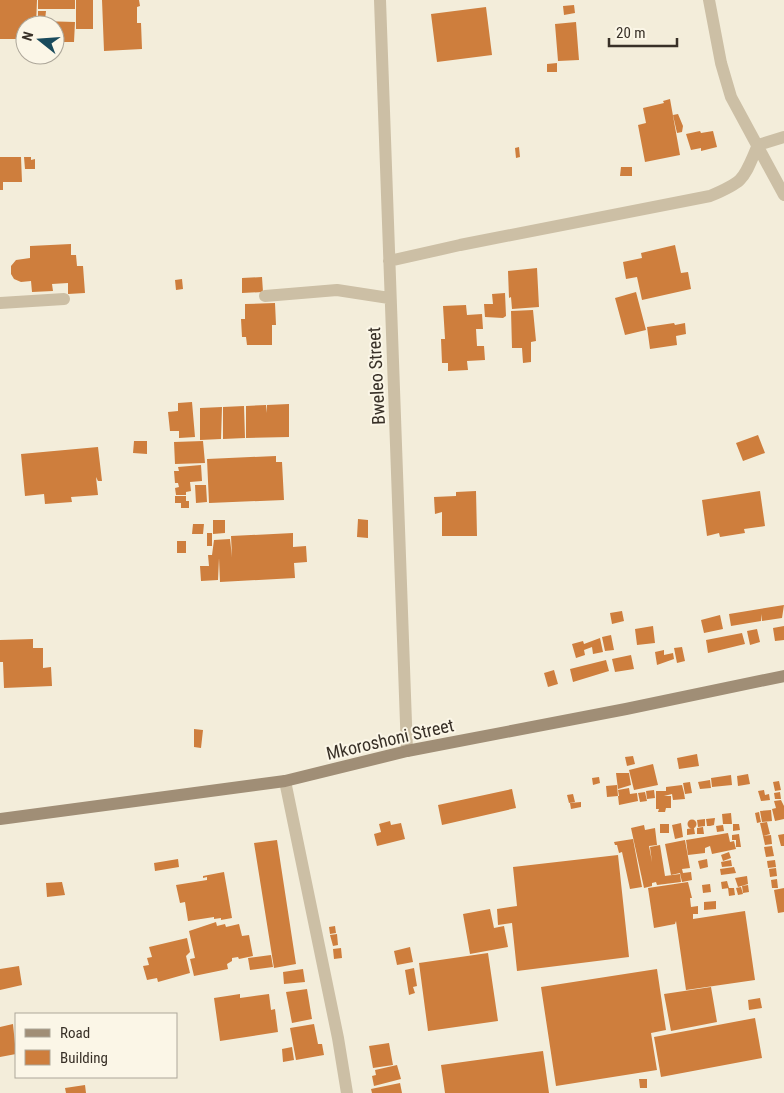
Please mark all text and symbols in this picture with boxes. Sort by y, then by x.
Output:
north arrow [15,15,65,65]
scale bar [609,15,676,47]
text: 20 m [616,24,646,42]
text: N [19,30,36,43]
street label: Bweleo Street [363,327,389,425]
street label: Mkoroshoni Street [324,714,456,764]
legend [15,1013,178,1078]
text: Road [60,1024,90,1042]
text: Building [60,1049,108,1067]

